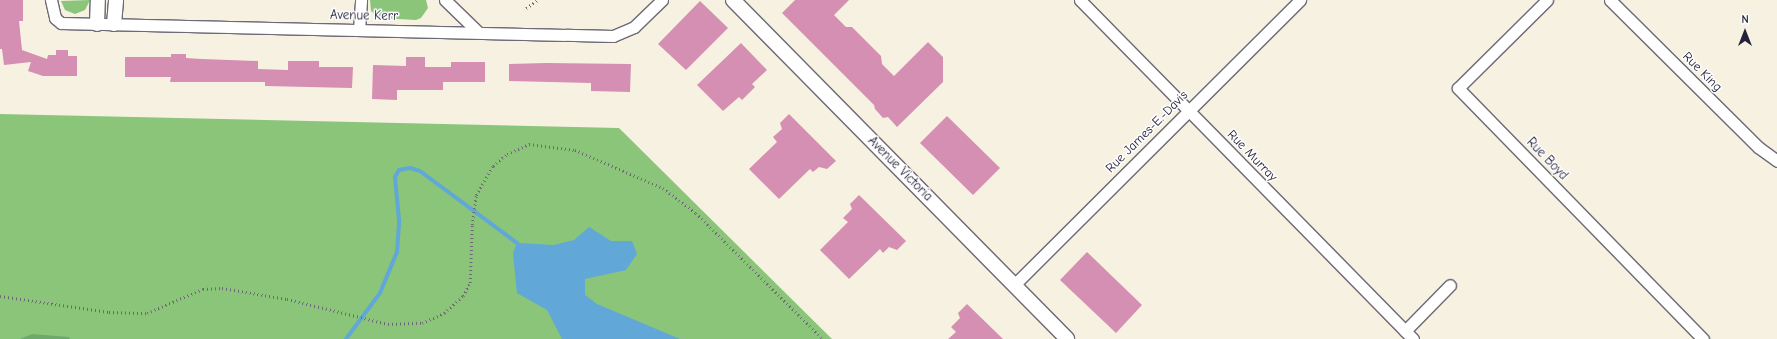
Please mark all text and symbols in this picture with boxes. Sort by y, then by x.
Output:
street label: Avenue Kerr [330,8,398,24]
north arrow [1725,12,1765,52]
text: N [1741,13,1749,26]
street label: Rue King [1679,49,1725,95]
street label: Rue James-E.-Davis [1103,88,1191,176]
street label: Rue Murray [1224,127,1280,185]
street label: Avenue Victoria [864,133,936,205]
street label: Rue Boyd [1523,135,1571,183]

